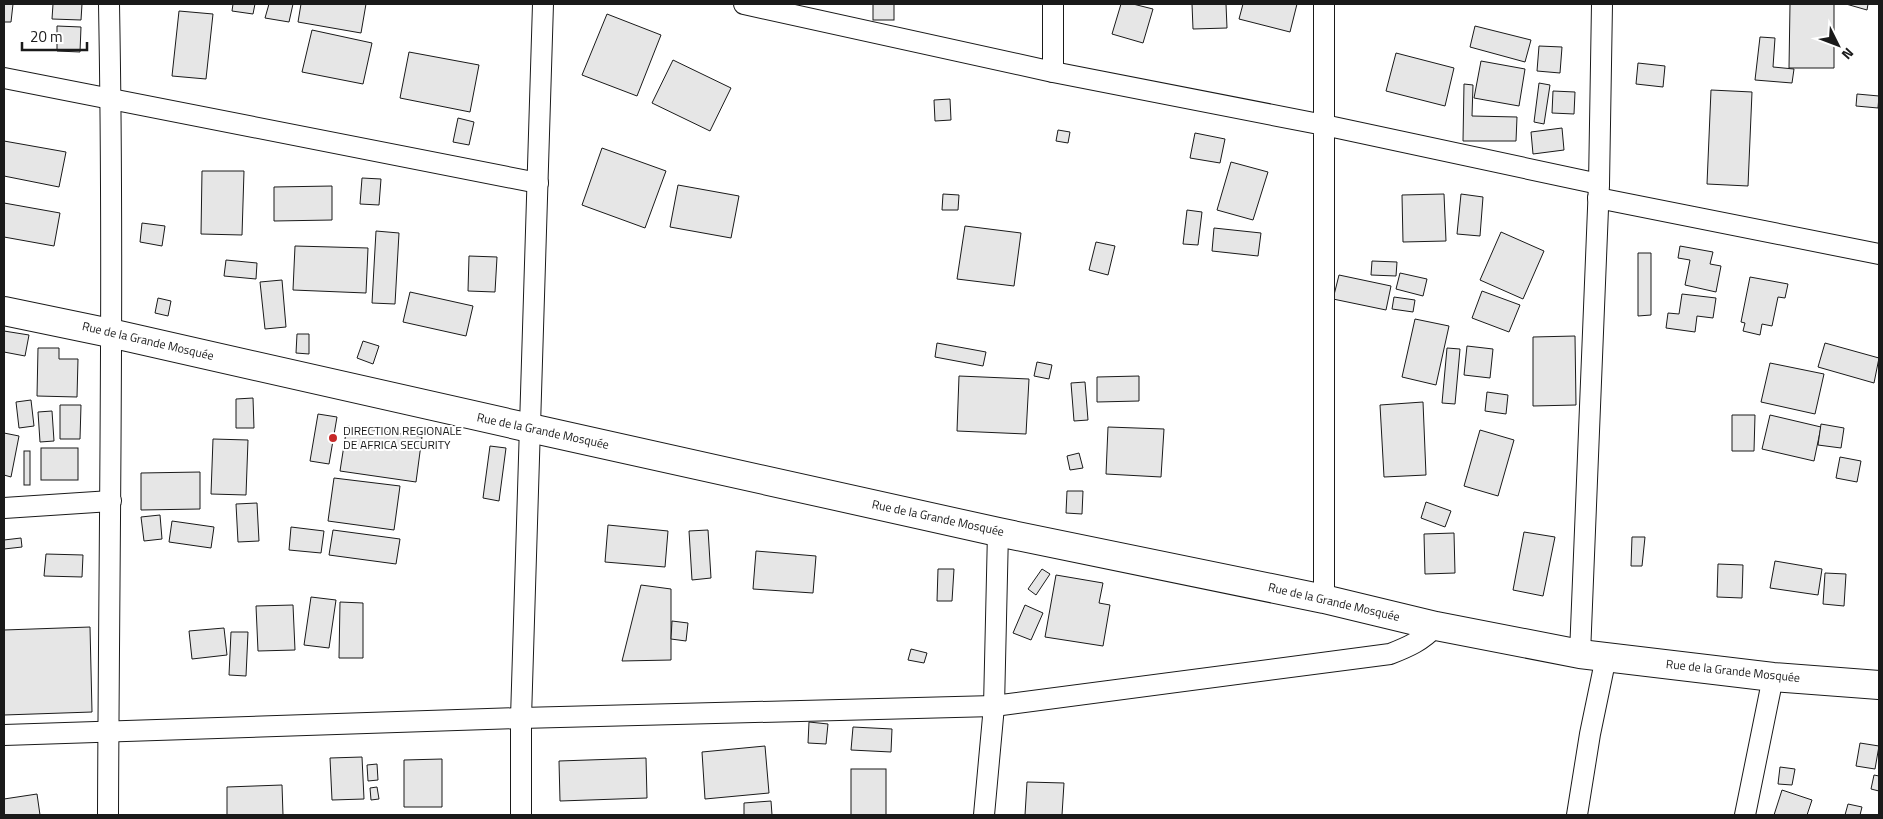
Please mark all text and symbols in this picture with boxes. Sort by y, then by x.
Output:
scale bar [22,20,88,52]
north arrow [1813,20,1863,70]
text: 20 m [30,25,63,48]
text: N [1837,43,1859,65]
street label: Rue de la Grande Mosquée [80,316,216,365]
street label: Rue de la Grande Mosquée [475,407,611,454]
place label: DIRECTION REGIONALE DE AFRICA SECURITY [343,421,462,454]
marker: DIRECTION REGIONALE DE AFRICA SECURITY [327,432,339,444]
street label: Rue de la Grande Mosquée [870,494,1006,541]
street label: Rue de la Grande Mosquée [1266,577,1402,626]
street label: Rue de la Grande Mosquée [1665,654,1801,687]

